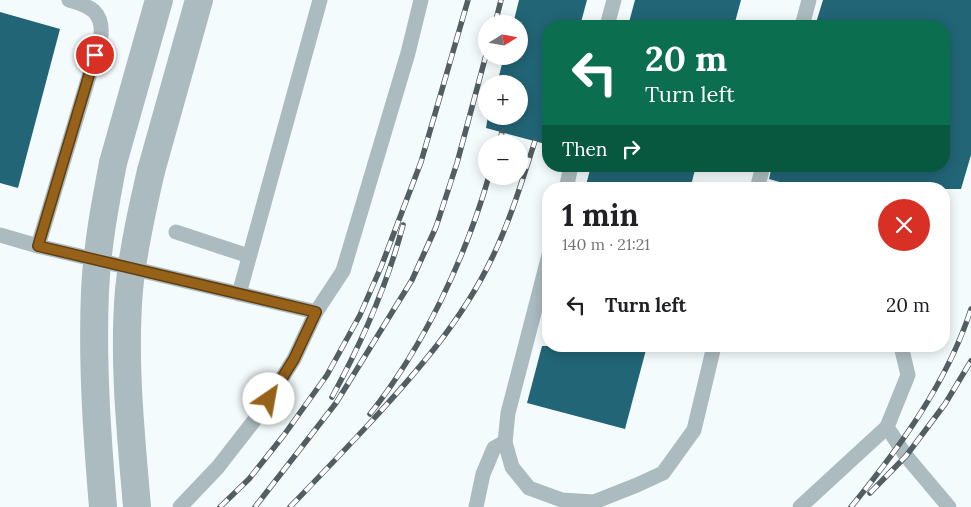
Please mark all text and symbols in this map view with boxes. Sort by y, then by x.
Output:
north arrow [478,15,528,65]
map controls [478,15,528,185]
pin [74,34,116,76]
text: 20 m [645,36,727,81]
icon: left [562,40,627,105]
icon: arrive [81,41,109,69]
button: + [478,75,528,125]
text: Turn left [645,80,735,108]
button: − [478,135,528,185]
icon: right [617,135,645,163]
text: Then [562,137,607,161]
text: 1 min [562,196,639,234]
button: close [878,199,930,251]
text: 140 m · 21:21 [562,234,650,254]
icon: left [562,291,590,319]
text: Turn left [605,293,686,317]
text: 20 m [886,293,930,317]
position arrow [242,372,294,424]

